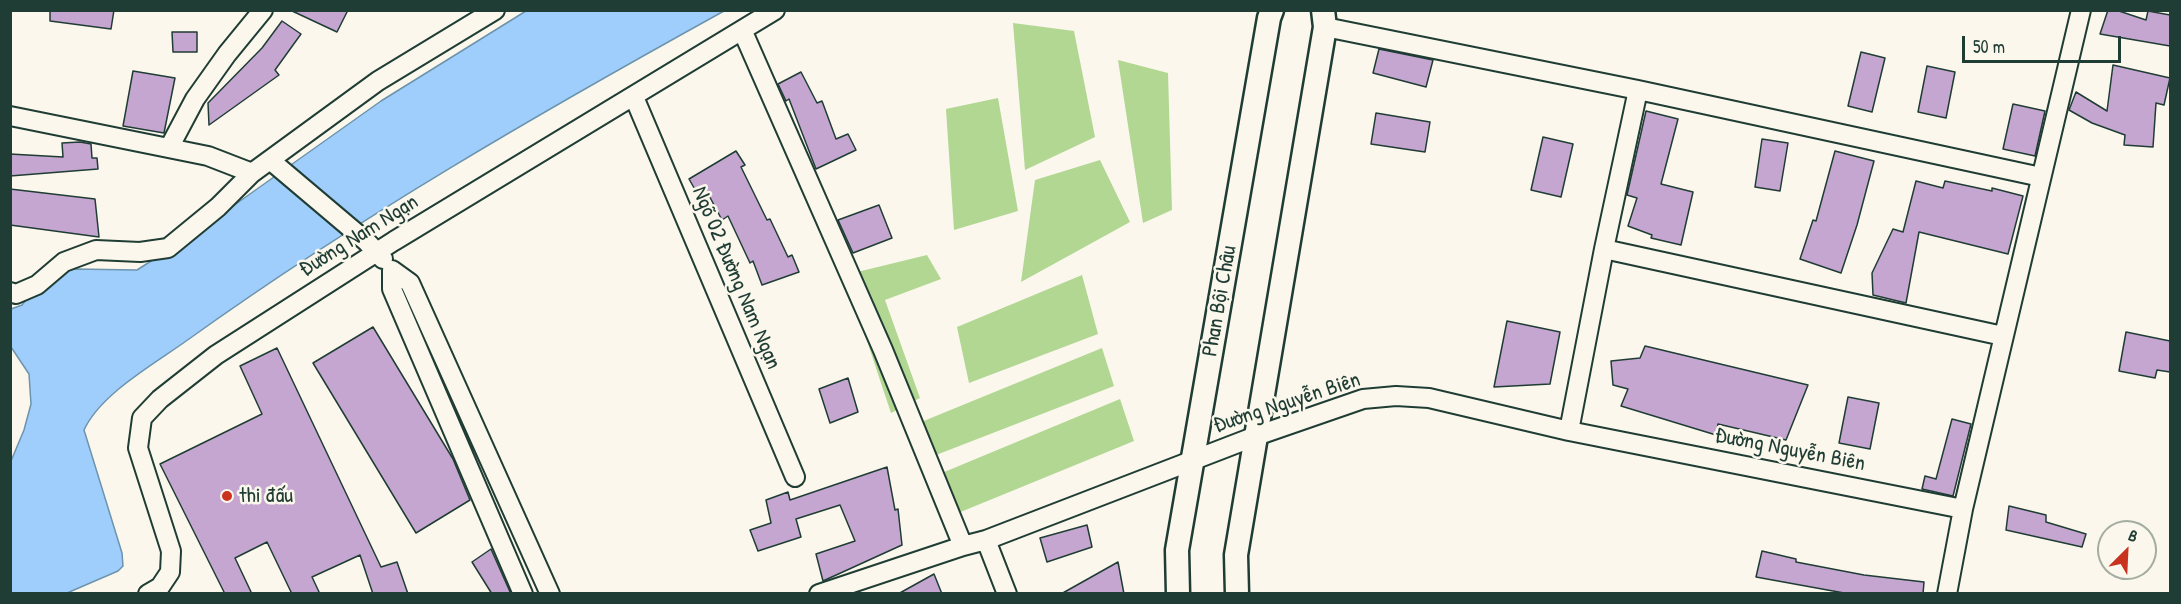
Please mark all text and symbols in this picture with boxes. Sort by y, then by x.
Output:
scale bar [1965,24,2124,62]
text: 50 m [1973,34,2005,59]
street label: Ngõ 02 Đường Nam Ngạn [686,183,786,373]
street label: Đường Nam Ngạn [295,189,423,283]
street label: Phan Bội Châu [1197,243,1243,359]
street label: Đường Nguyễn Biên [1210,367,1364,439]
street label: Đường Nguyễn Biên [1713,422,1867,478]
place label: thi đấu [239,483,293,509]
marker: thi đấu [220,489,234,503]
north arrow [2097,520,2157,580]
text: B [2125,524,2142,547]

